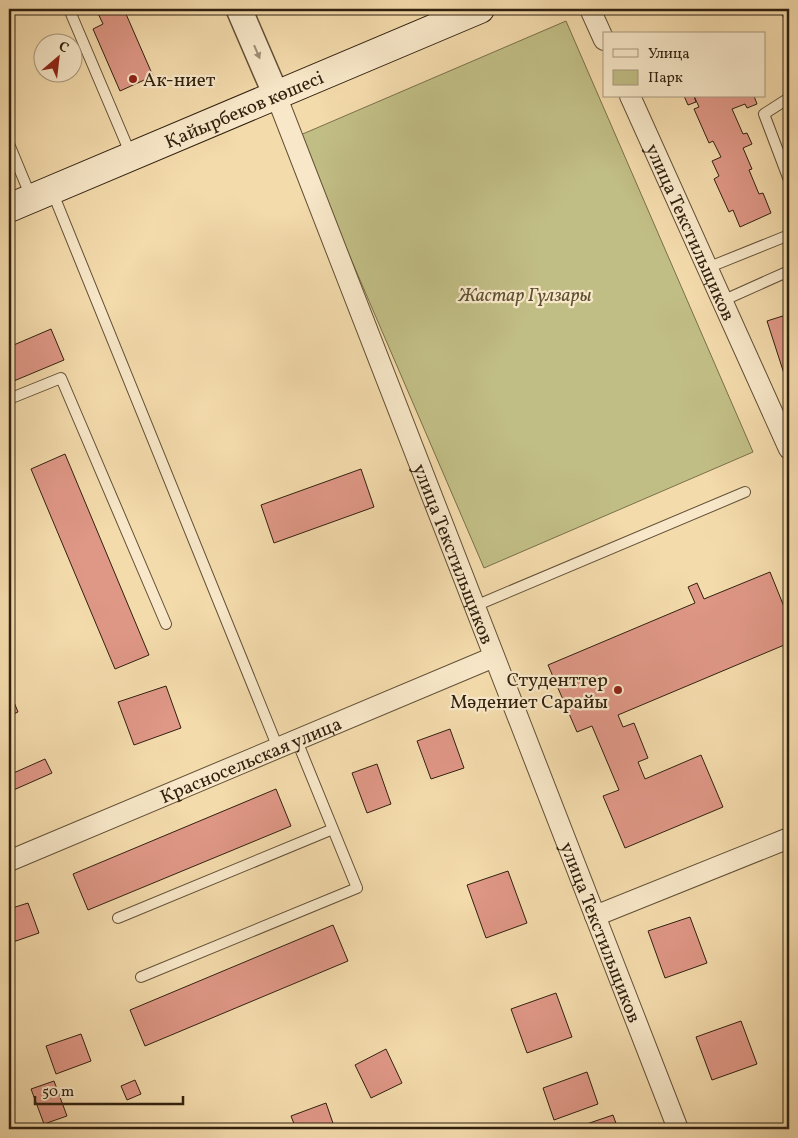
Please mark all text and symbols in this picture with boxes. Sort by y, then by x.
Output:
north arrow [32,32,82,82]
legend [603,32,766,98]
text: С [55,37,72,58]
text: Улица [648,44,690,65]
one-way arrow [254,45,262,59]
street label: Қайырбеков көшесі [161,65,329,156]
place label: Ак-ниет [143,68,216,94]
text: Парк [648,68,683,89]
marker: Ак-ниет [127,73,139,85]
street label: улица Текстильщиков [638,140,741,325]
park label: Жастар Гүлзары [457,283,592,309]
street label: улица Текстильщиков [406,460,499,648]
place label: Студенттер Мәдениет Сарайы [450,668,608,716]
marker: Студенттер Мәдениет Сарайы [612,684,624,696]
street label: Красносельская улица [156,712,346,811]
street label: улица Текстильщиков [553,839,646,1027]
scale bar [35,1073,182,1105]
text: 50 m [42,1082,74,1103]

